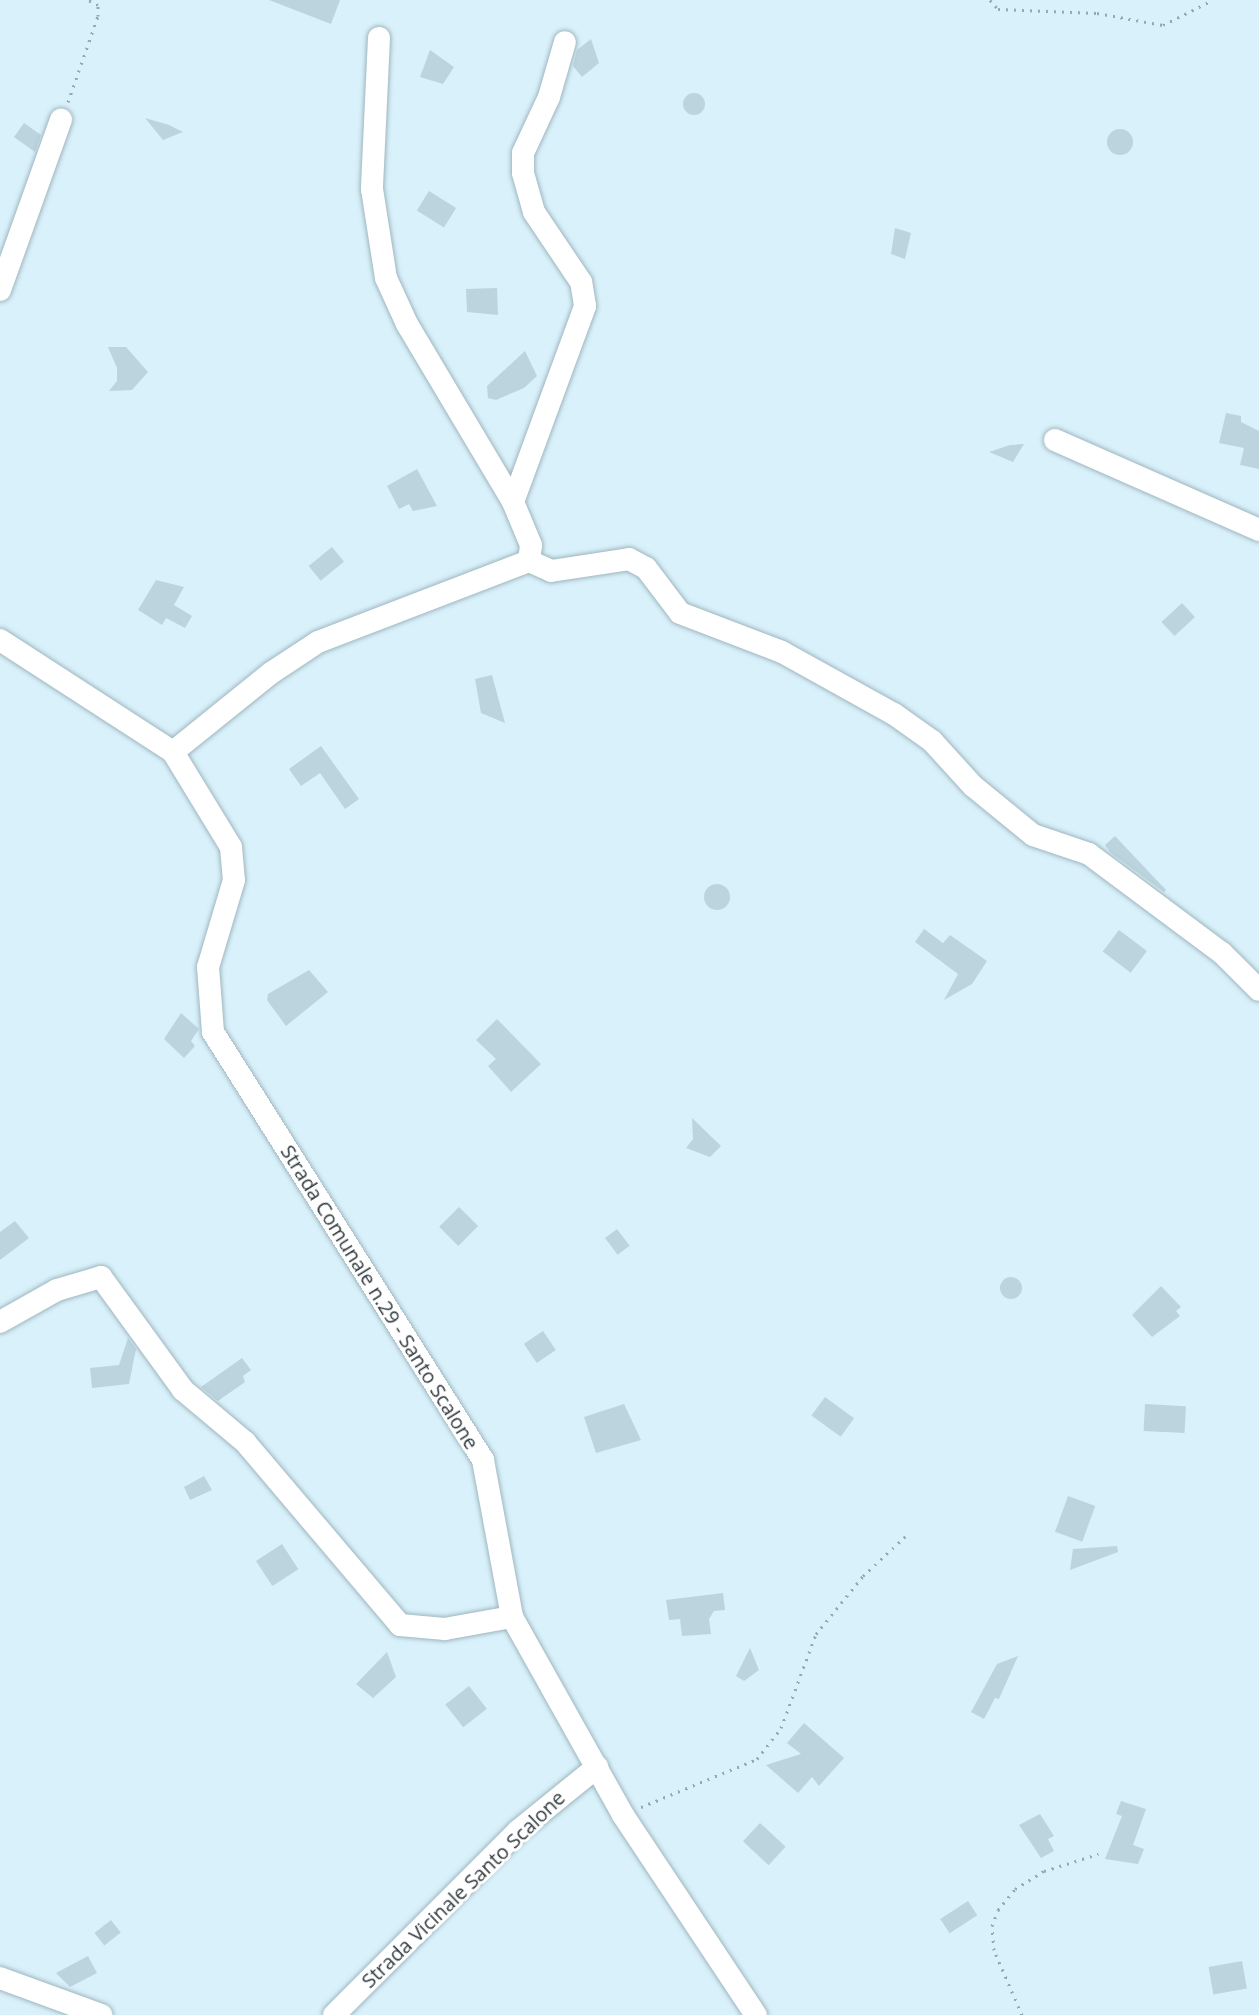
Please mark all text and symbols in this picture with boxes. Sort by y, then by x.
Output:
street label: Strada Comunale n.29 - Santo Scalone [276,1140,484,1454]
street label: Strada Vicinale Santo Scalone [356,1785,570,1993]

